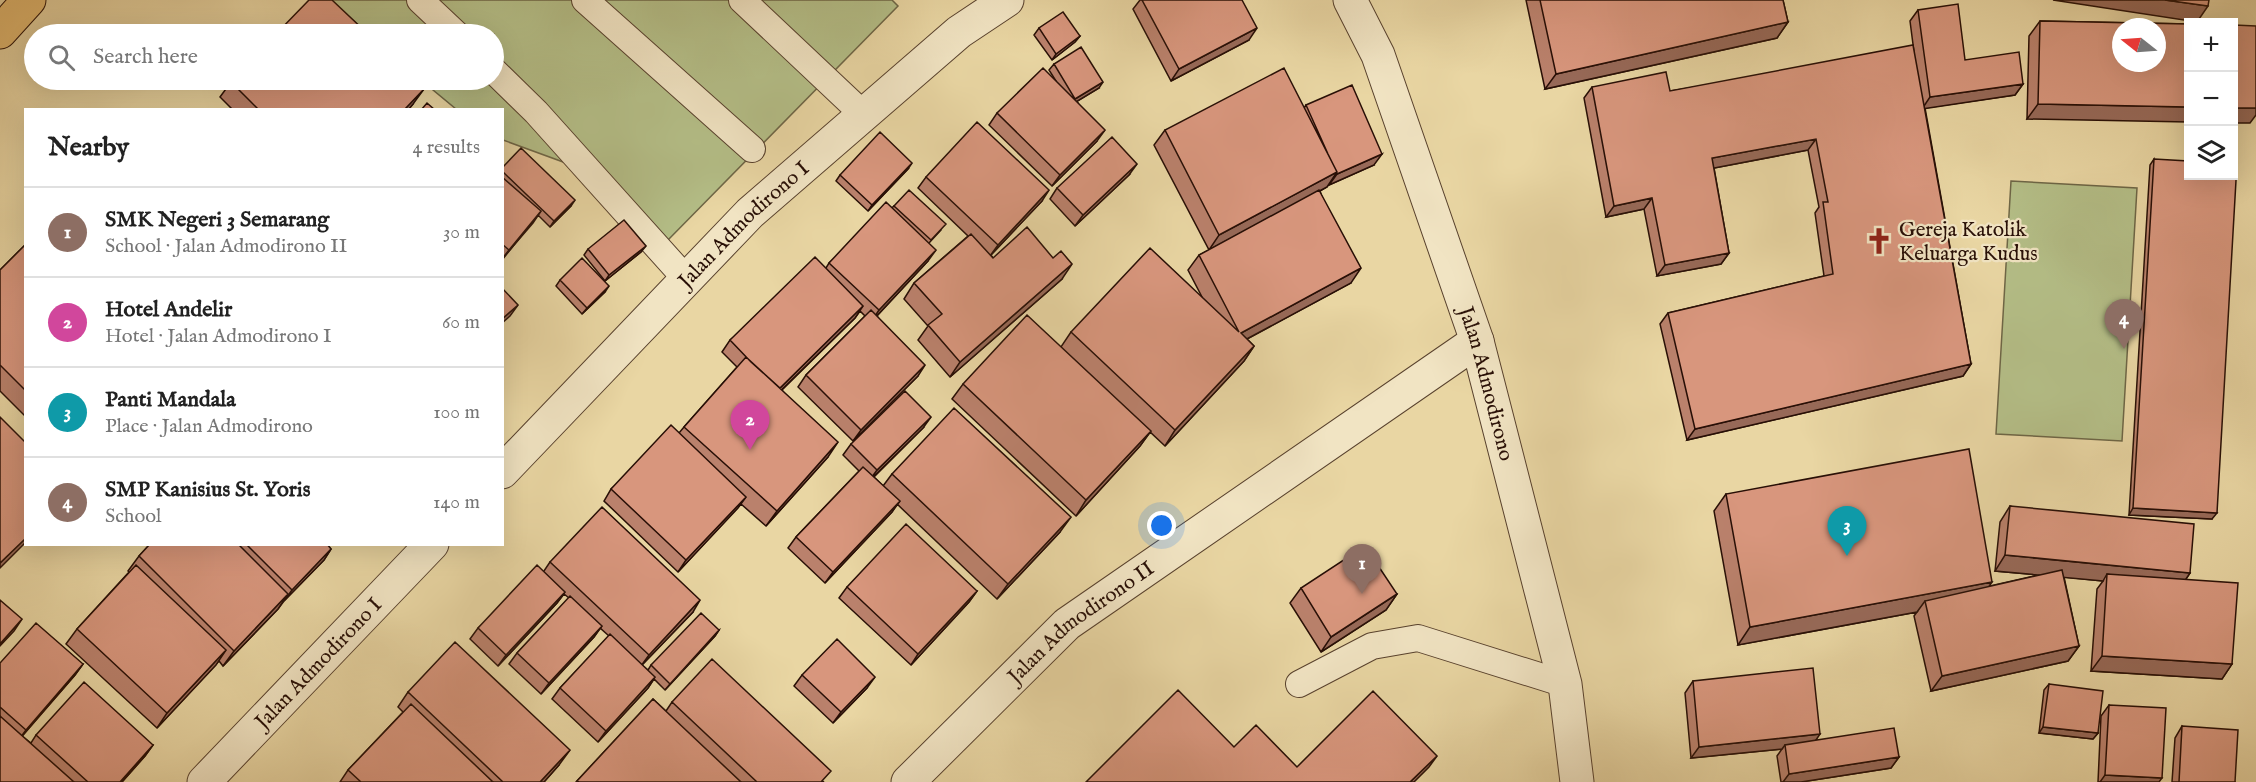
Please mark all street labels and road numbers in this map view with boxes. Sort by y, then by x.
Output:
street label: Jalan Admodirono I [672,156,816,296]
street label: Jalan Admodirono [1450,301,1519,464]
street label: Jalan Admodirono II [1001,556,1160,692]
street label: Jalan Admodirono I [248,592,389,737]

